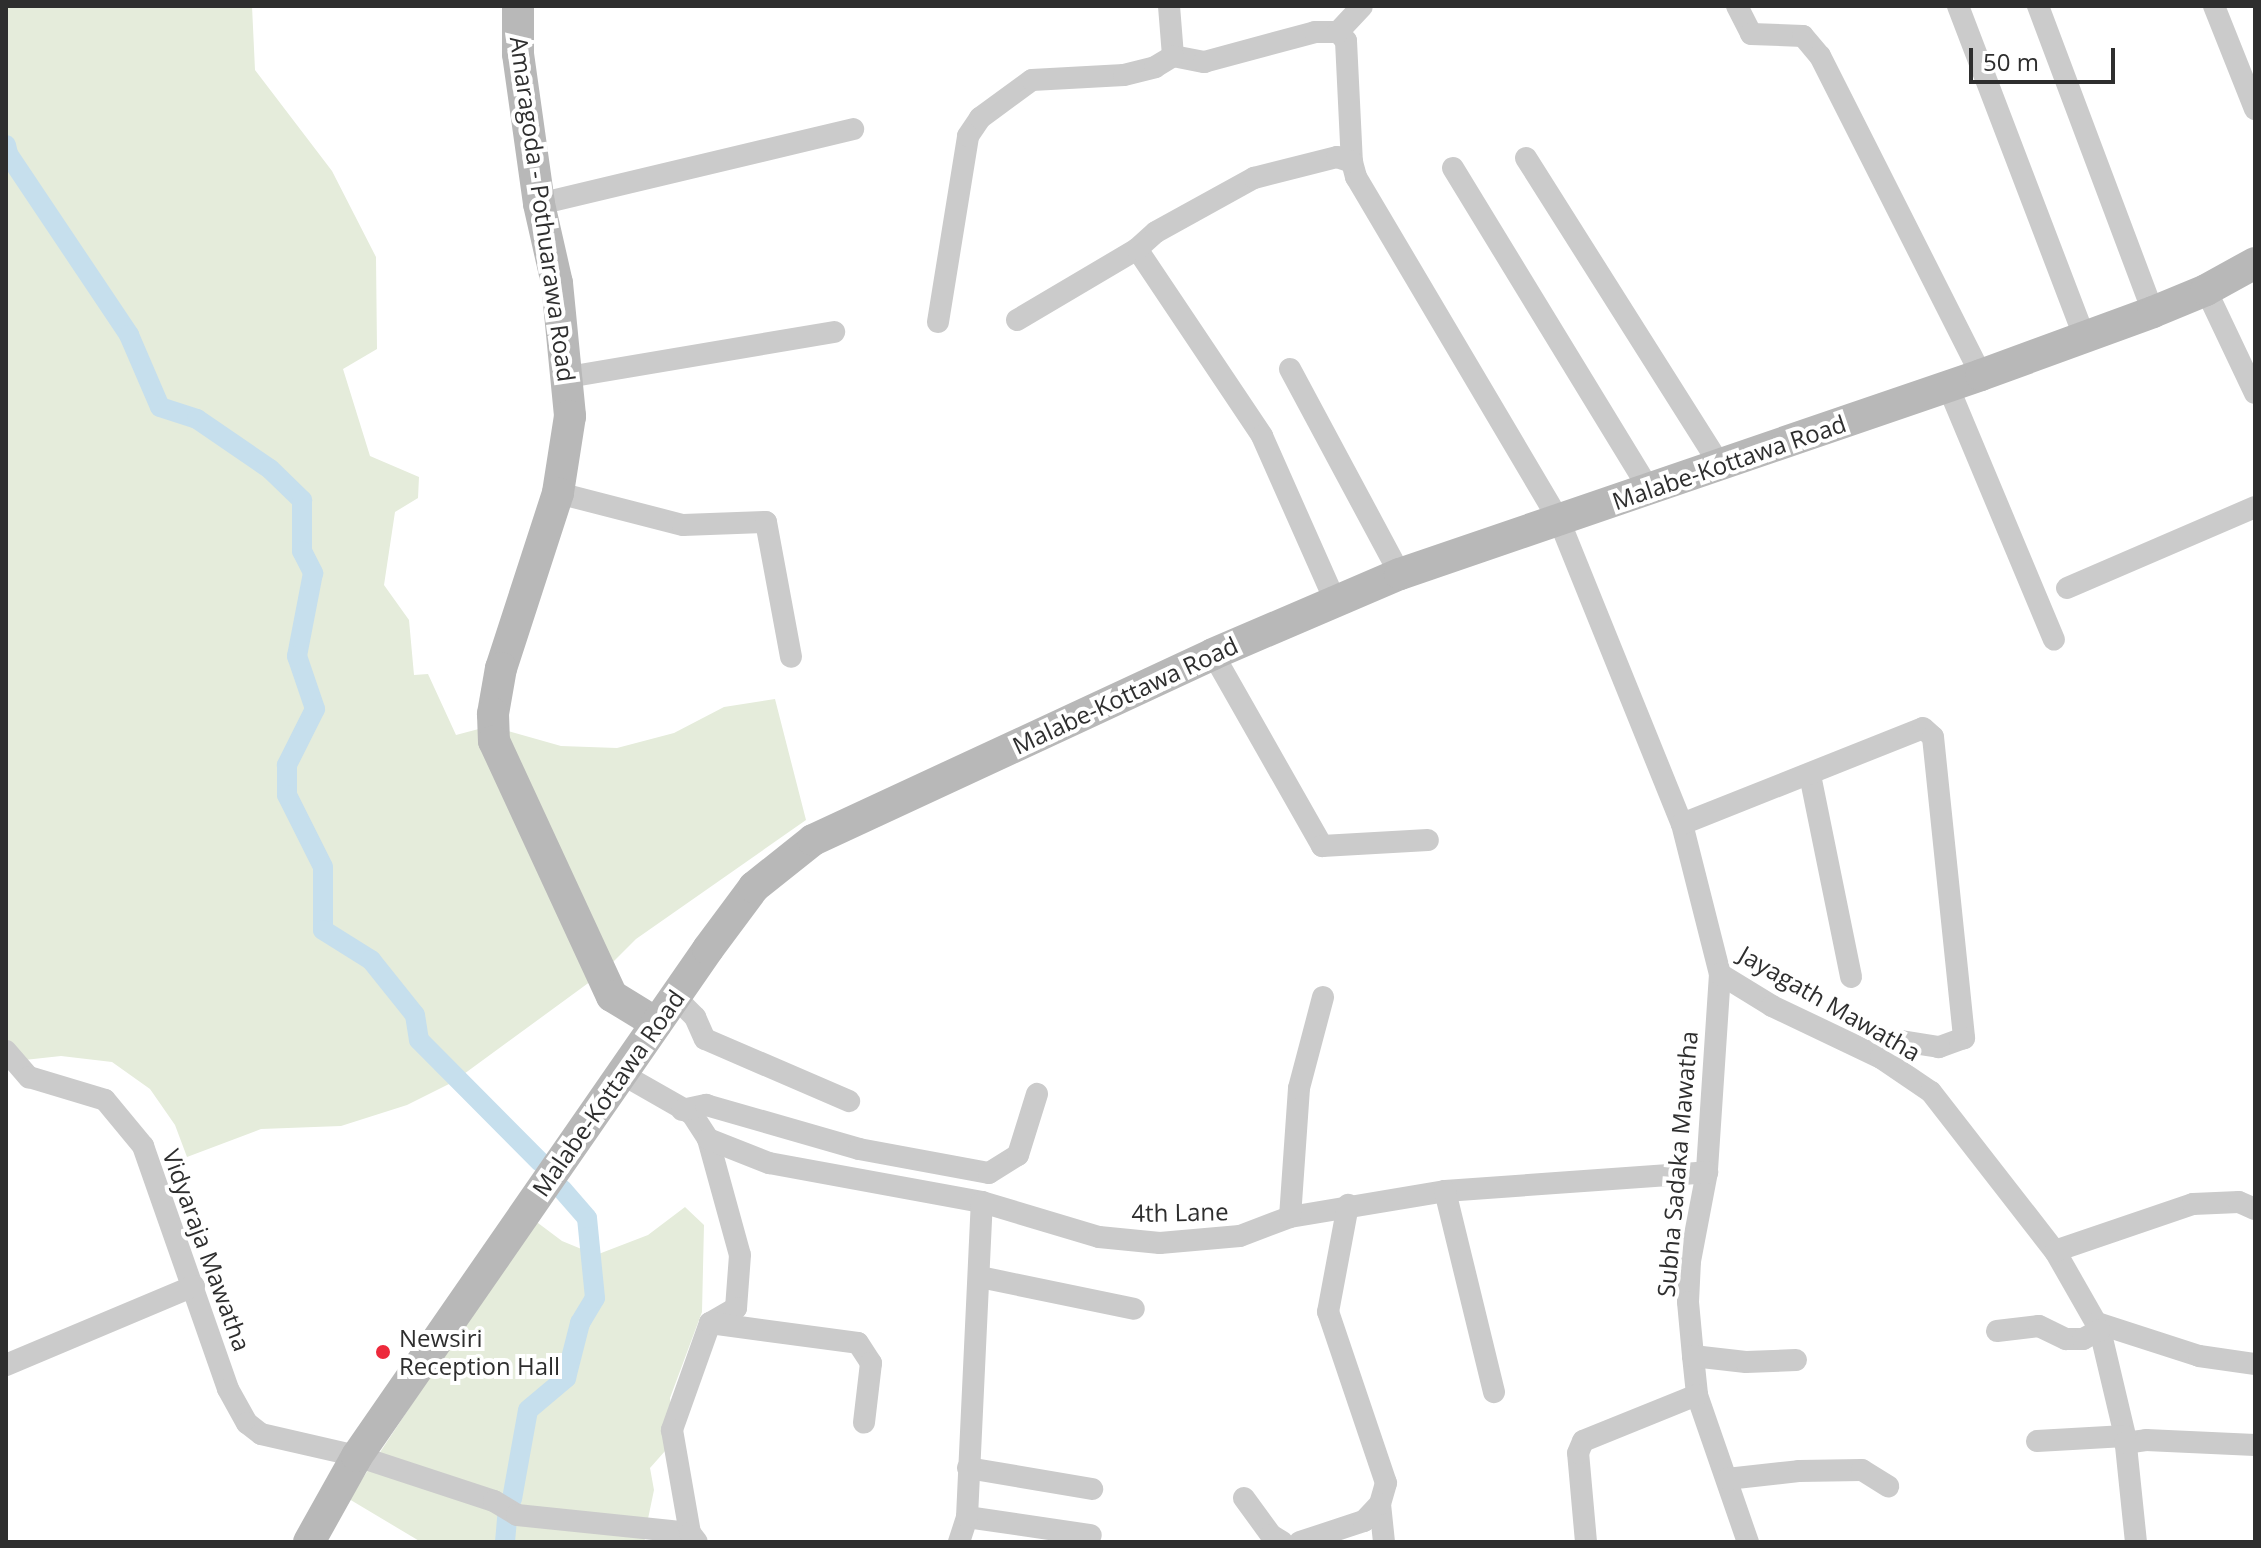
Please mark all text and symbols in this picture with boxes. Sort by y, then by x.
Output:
scale bar [1973,32,2119,82]
street label: Amaragoda - Pothuarawa Road [505,35,581,383]
text: 50 m [1983,45,2039,78]
street label: Malabe-Kottawa Road [1608,408,1850,516]
street label: Malabe-Kottawa Road [1008,630,1242,760]
street label: Jayagath Mawatha [1734,939,1926,1067]
street label: Malabe-Kottawa Road [526,984,690,1202]
street label: Subha Sadaka Mawatha [1651,1030,1703,1298]
street label: Vidyaraja Mawatha [157,1145,257,1355]
street label: 4th Lane [1131,1197,1229,1227]
place label: Newsiri Reception Hall [399,1324,560,1380]
marker: Newsiri Reception Hall [374,1343,392,1361]

